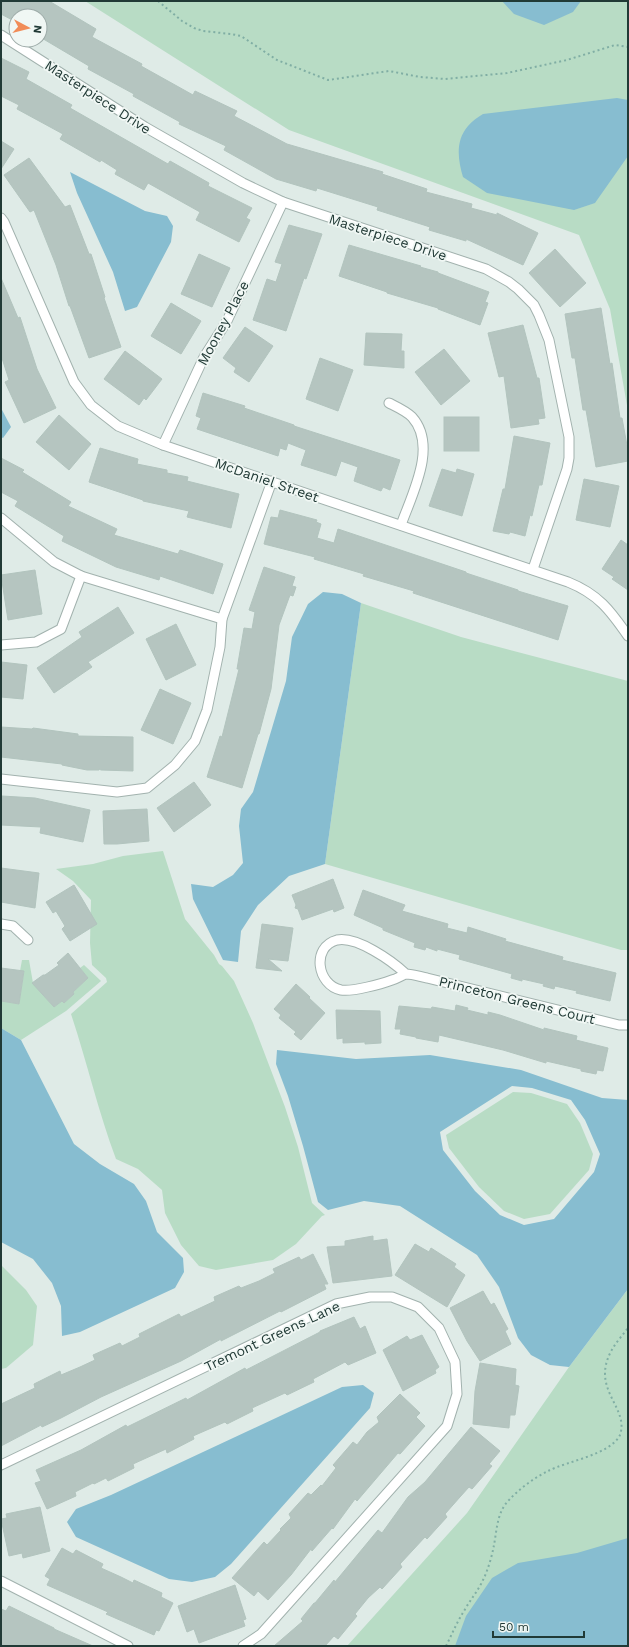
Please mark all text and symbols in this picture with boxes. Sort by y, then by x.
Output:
north arrow [8,8,48,48]
text: N [30,24,44,34]
street label: Masterpiece Drive [42,57,154,137]
street label: Masterpiece Drive [327,210,449,264]
street label: Mooney Place [194,278,252,368]
street label: McDaniel Street [213,455,321,505]
street label: Princeton Greens Court [437,973,597,1027]
street label: Tremont Greens Lane [202,1298,342,1374]
scale bar [493,1613,584,1639]
text: 50 m [499,1620,529,1634]

